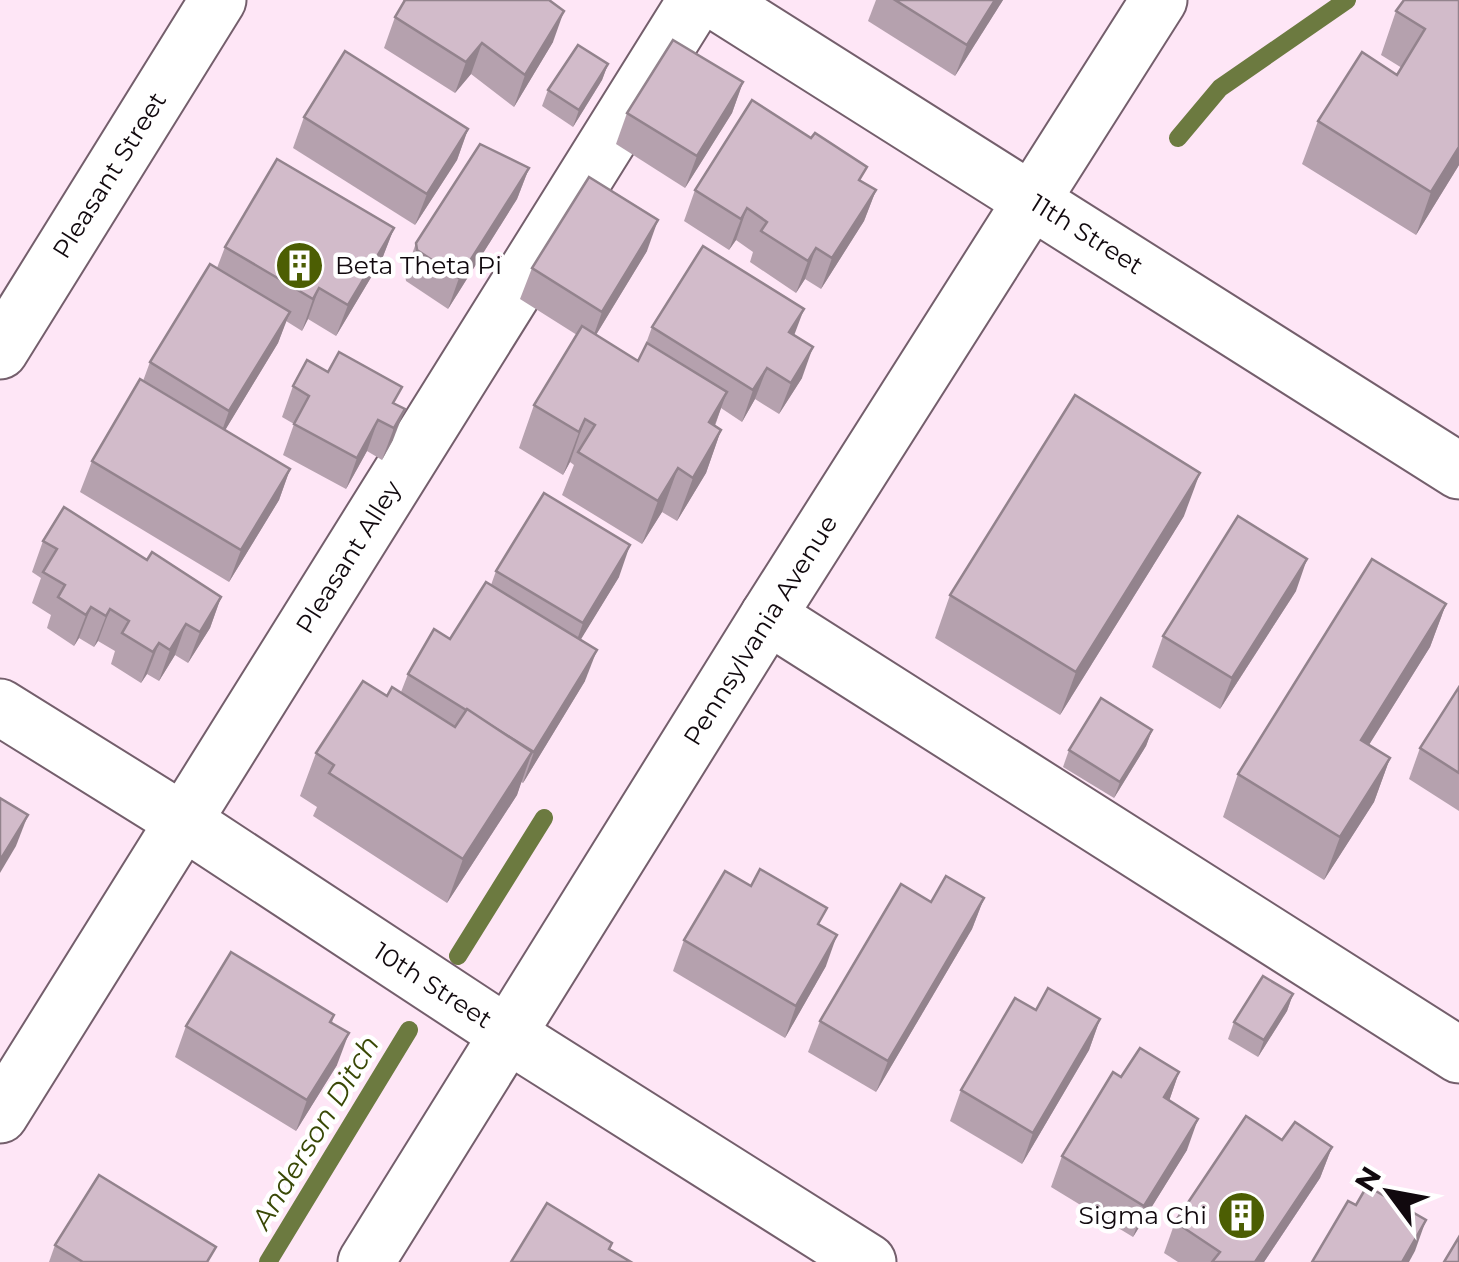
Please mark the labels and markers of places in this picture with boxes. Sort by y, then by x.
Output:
building icon: Beta Theta Pi [274,239,326,291]
place label: Beta Theta Pi [335,250,502,280]
building icon: Sigma Chi [1216,1189,1268,1241]
place label: Sigma Chi [1079,1200,1207,1230]

